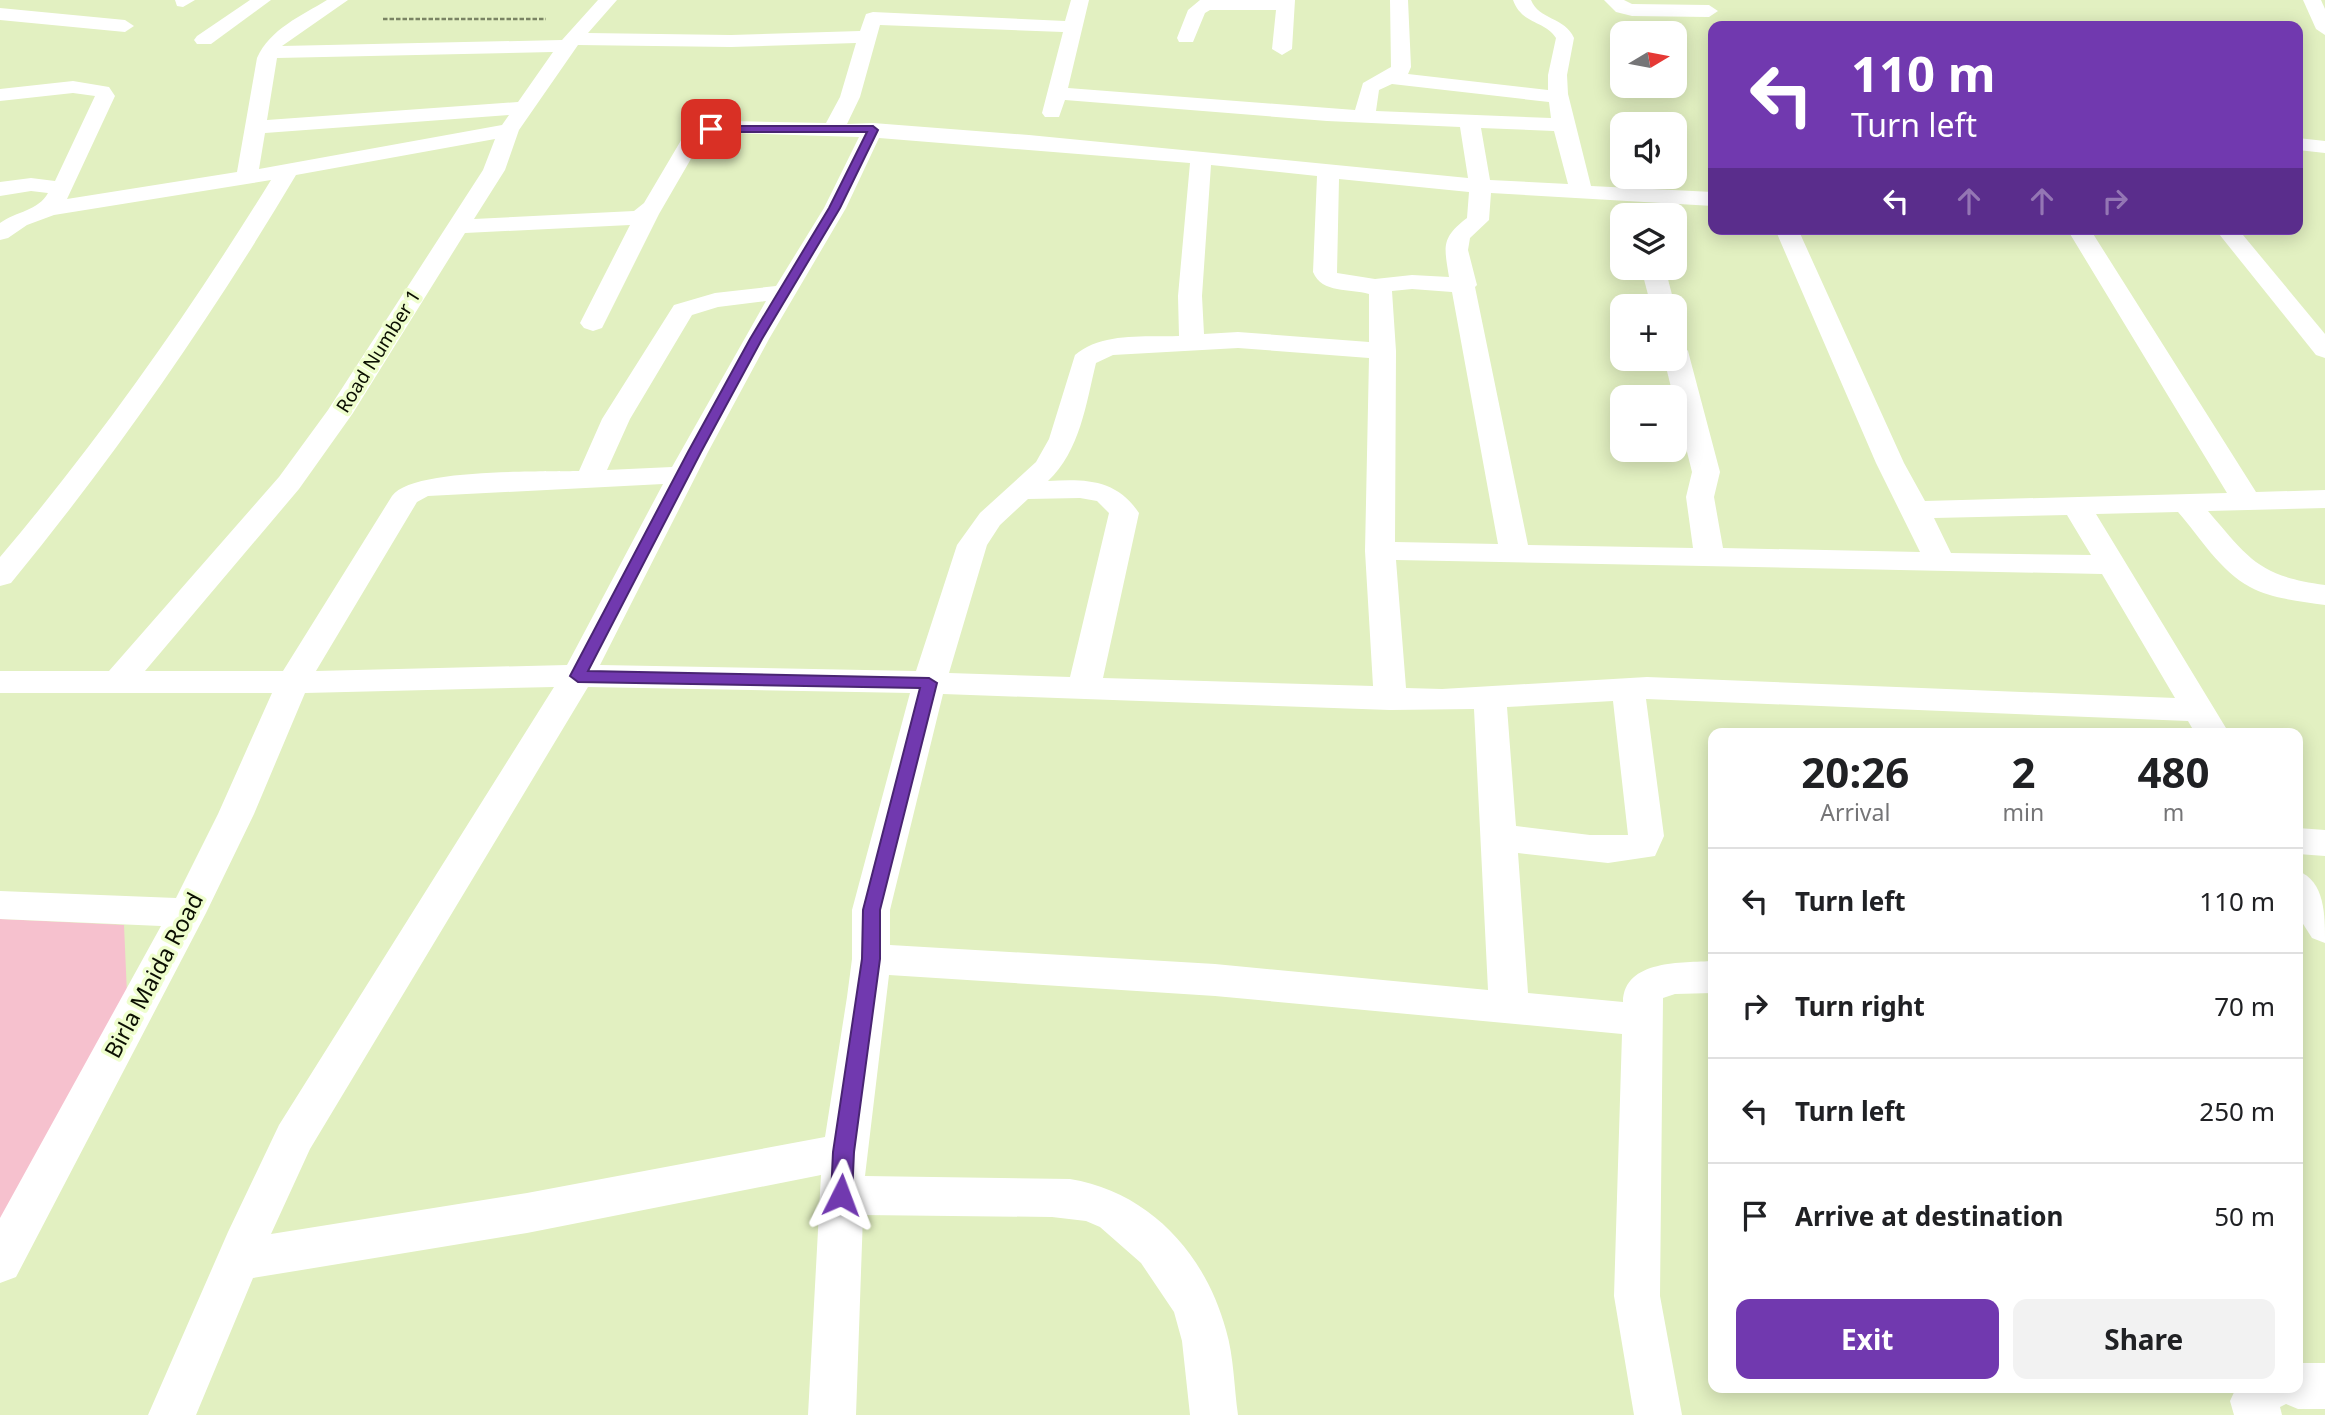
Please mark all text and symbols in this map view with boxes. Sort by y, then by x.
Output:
north arrow [1610,21,1687,98]
map controls [1610,21,1687,462]
text: 110 m [1851,40,1996,106]
icon: left [1736,49,1827,140]
pin [681,99,741,159]
text: Turn left [1851,103,1977,146]
icon: arrive [692,110,730,148]
button: sound [1610,112,1687,189]
icon: left [1877,182,1915,220]
icon: ahead [1950,182,1988,220]
icon: ahead [2023,182,2061,220]
icon: right [2096,182,2134,220]
button: layers [1610,203,1687,280]
street label: Road Number 1 [330,284,426,418]
button: + [1610,294,1687,371]
button: − [1610,385,1687,462]
text: 20:26 [1801,743,1909,800]
text: 2 [2011,743,2035,800]
text: 480 [2138,743,2210,800]
text: Arrival [1820,796,1890,828]
text: min [2003,796,2044,828]
text: m [2163,796,2184,828]
icon: left [1736,882,1774,920]
text: Turn left [1795,883,1906,919]
text: 110 m [2199,883,2275,919]
street label: Birla Maida Road [96,887,210,1063]
icon: right [1736,987,1774,1025]
text: Turn right [1795,988,1925,1024]
text: 70 m [2214,988,2275,1024]
icon: left [1736,1092,1774,1130]
text: Turn left [1795,1093,1906,1129]
text: 250 m [2199,1093,2275,1129]
position arrow [804,1158,878,1232]
icon: arrive [1736,1197,1774,1235]
text: Arrive at destination [1795,1198,2064,1234]
text: 50 m [2214,1198,2275,1234]
button: Exit [1736,1299,1999,1379]
button: Share [2013,1299,2275,1379]

